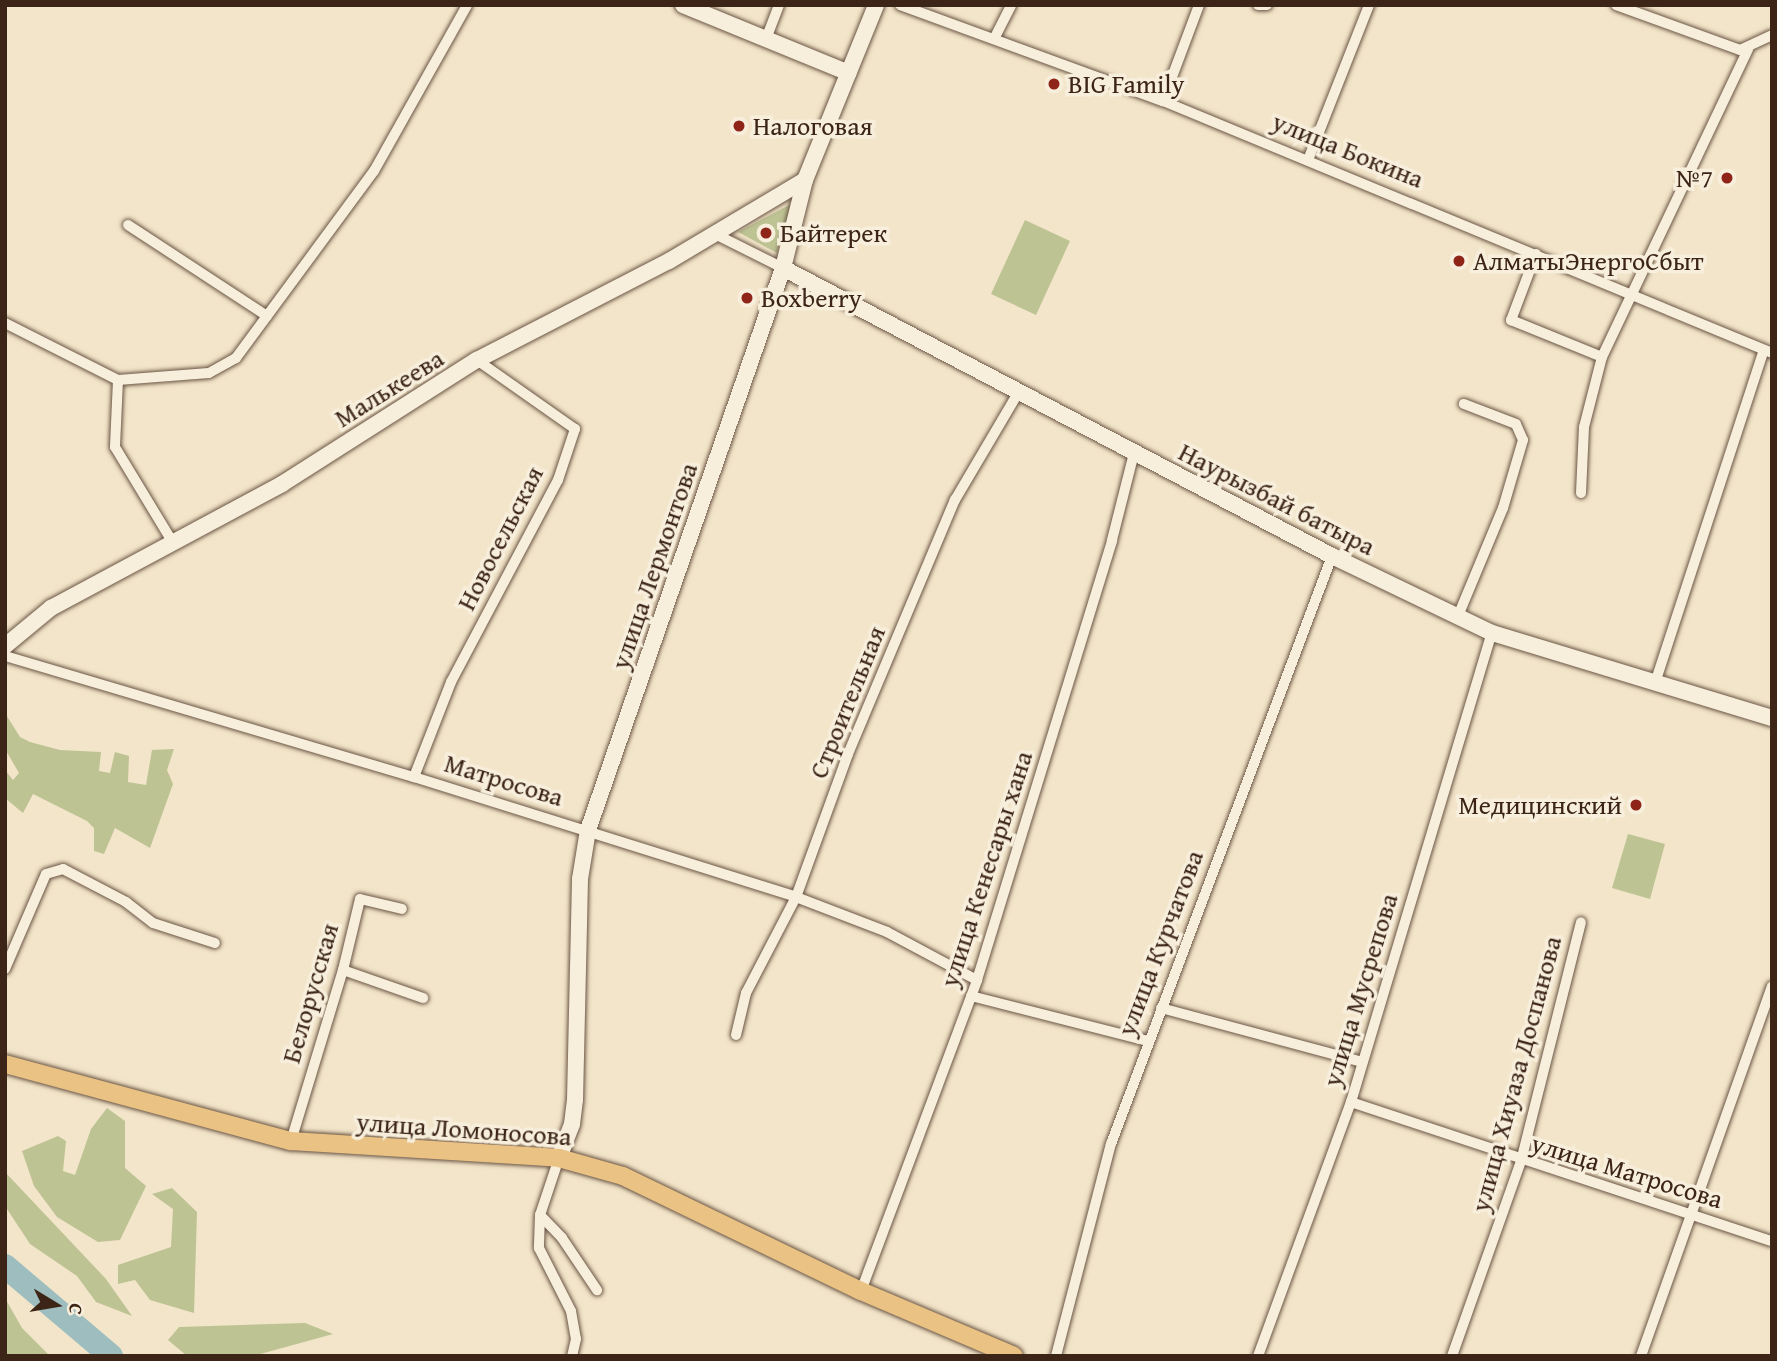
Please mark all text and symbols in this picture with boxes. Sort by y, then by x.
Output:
place label: BIG Family [1068,68,1185,100]
marker: BIG Family [1046,76,1062,92]
street label: улица Бокина [1268,105,1428,195]
place label: Налоговая [753,110,873,142]
marker: Налоговая [731,118,747,134]
place label: №7 [1676,162,1713,194]
marker: №7 [1719,170,1735,186]
place label: Байтерек [780,217,887,249]
marker: Байтерек [758,225,774,241]
place label: АлматыЭнергоСбыт [1473,245,1703,277]
marker: АлматыЭнергоСбыт [1451,253,1467,269]
place label: Boxberry [761,282,862,314]
marker: Boxberry [739,290,755,306]
street label: Малькеева [329,342,449,434]
street label: Наурызбай батыра [1174,436,1380,562]
street label: улица Лермонтова [604,459,704,673]
street label: Новосельская [450,461,550,615]
street label: Строительная [802,621,892,783]
street label: Матросова [441,747,567,813]
street label: улица Кенесары хана [933,747,1039,991]
place label: Медицинский [1458,789,1622,821]
marker: Медицинский [1628,797,1644,813]
street label: улица Курчатова [1110,846,1210,1040]
street label: улица Мусрепова [1316,890,1404,1090]
street label: Белорусская [275,919,345,1067]
street label: улица Хиуаза Доспанова [1464,933,1568,1215]
street label: улица Ломоносова [355,1106,573,1152]
street label: улица Матросова [1528,1127,1726,1215]
north arrow [21,1270,91,1340]
text: С [62,1301,91,1317]

